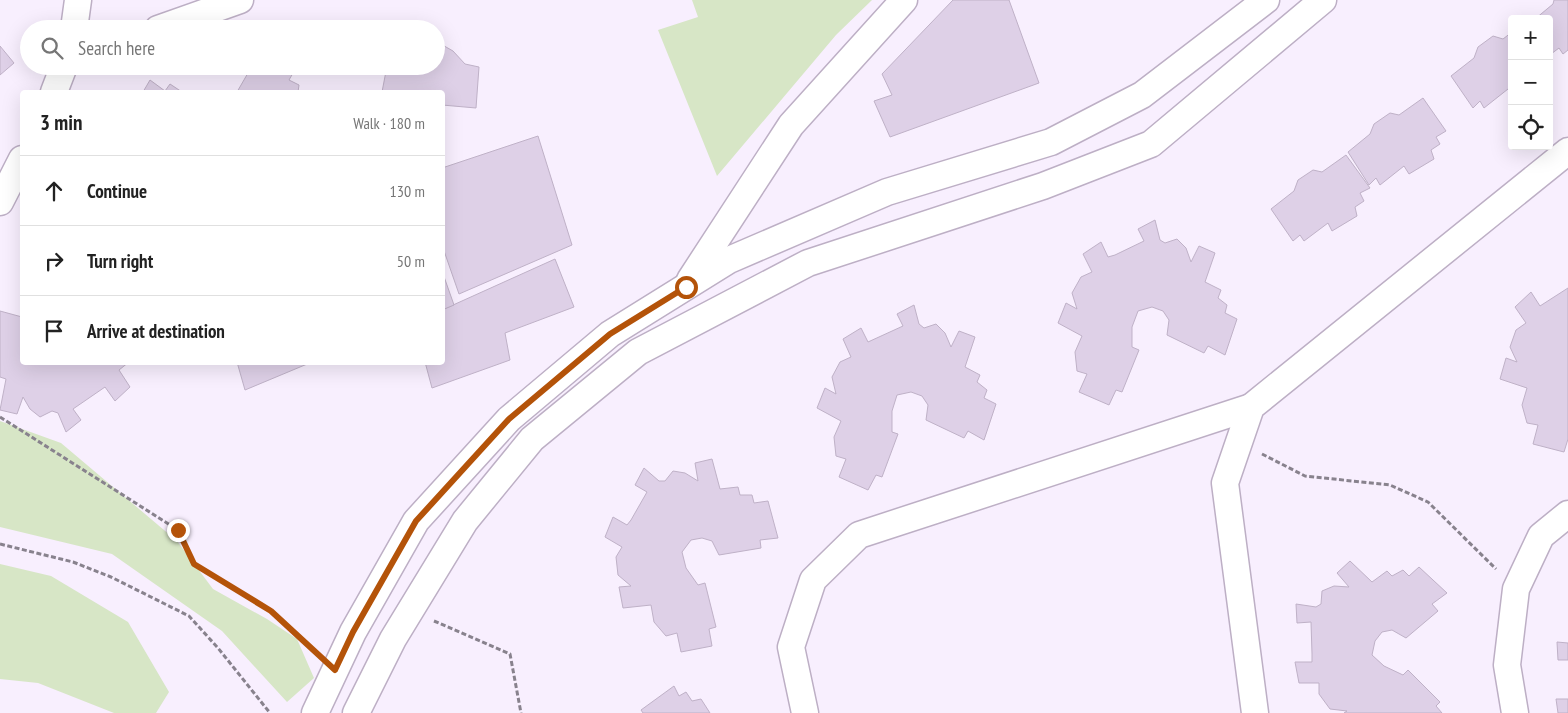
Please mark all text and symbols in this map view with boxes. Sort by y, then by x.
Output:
map controls [1508,15,1553,150]
button: + [1508,15,1553,60]
search box [20,20,445,75]
icon: search [38,34,66,62]
text: Search here [78,36,155,60]
button: − [1508,60,1553,105]
button: locate [1508,105,1553,150]
text: 3 min [40,109,82,136]
text: Walk · 180 m [353,113,425,133]
icon: ahead [40,177,68,205]
text: Continue [87,179,147,203]
text: 130 m [390,181,425,201]
icon: right [40,247,68,275]
text: Turn right [87,249,153,273]
text: 50 m [397,251,425,271]
route start [675,276,698,299]
icon: arrive [40,317,68,345]
text: Arrive at destination [87,319,225,343]
route end [167,519,190,542]

